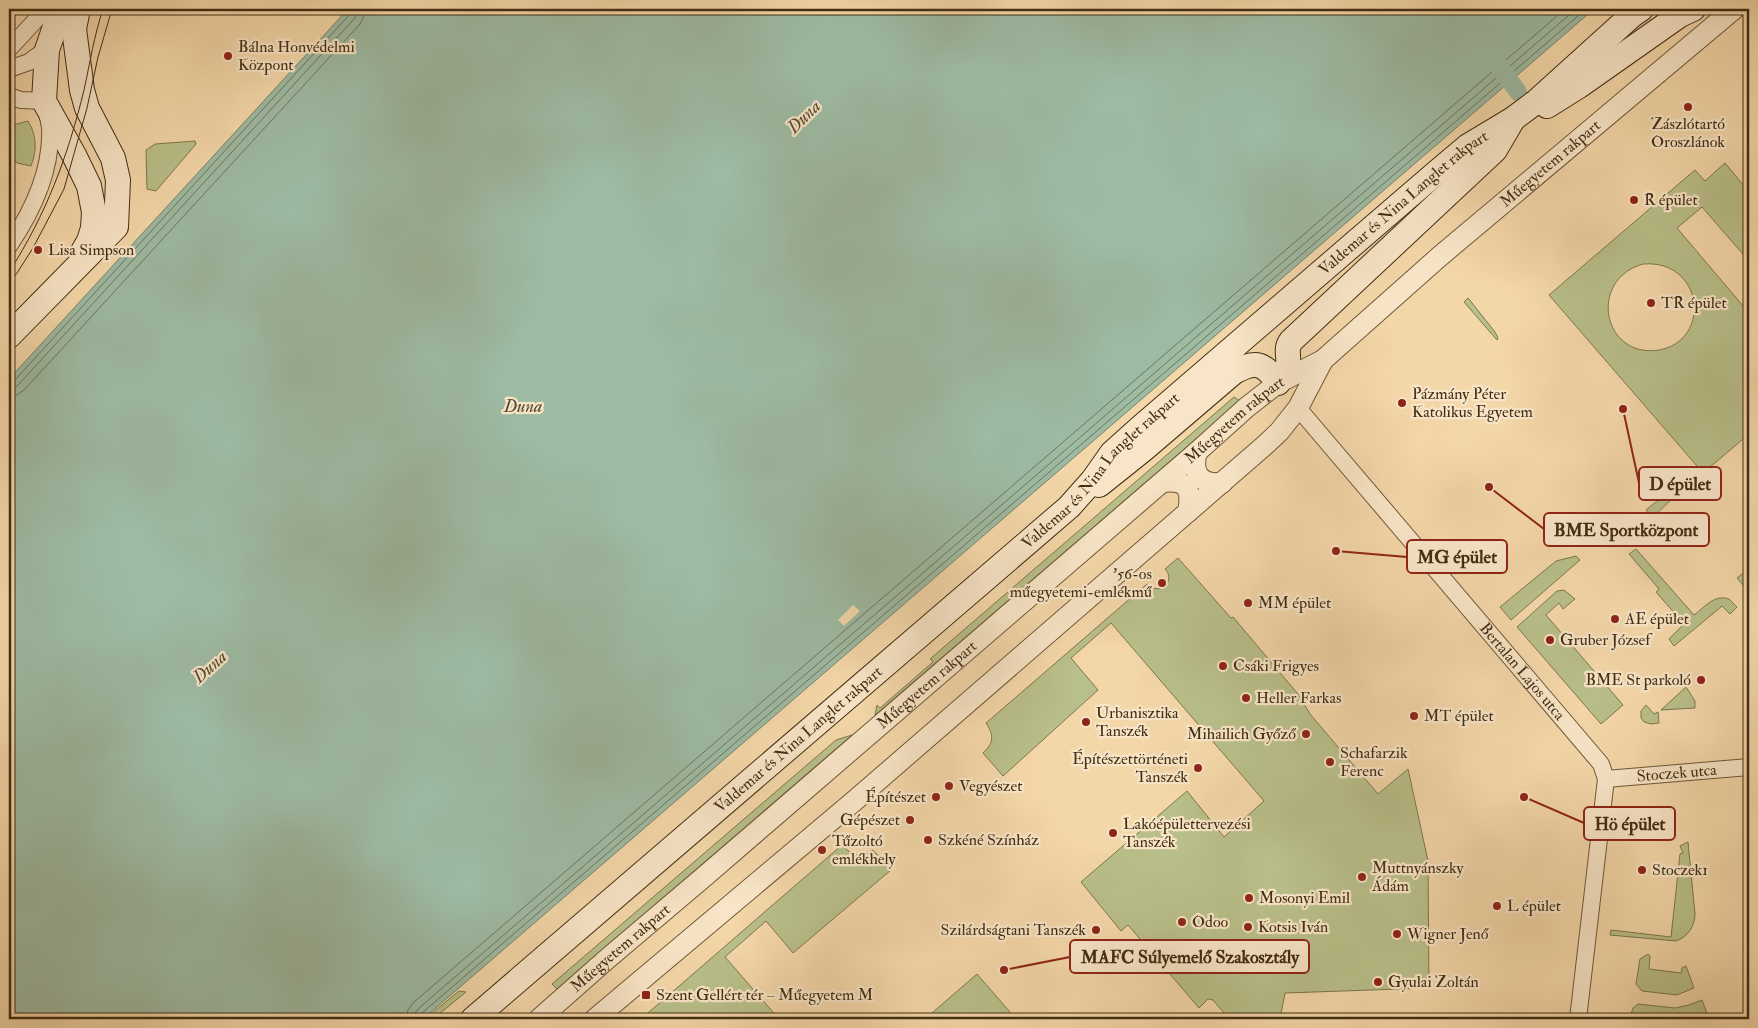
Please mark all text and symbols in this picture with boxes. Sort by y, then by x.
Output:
place label: Bálna Honvédelmi Központ [238,37,355,76]
marker: Bálna Honvédelmi Központ [222,50,234,62]
water label: Duna [782,95,826,139]
marker: Zászlótartó Oroszlánok [1682,101,1694,113]
place label: Zászlótartó Oroszlánok [1651,114,1725,152]
street label: Műegyetem rakpart [1496,116,1605,212]
street label: Valdemar és Nina Langlet rakpart [1314,126,1492,280]
place label: R épület [1644,190,1698,211]
marker: R épület [1628,194,1640,206]
place label: Lisa Simpson [48,240,134,261]
marker: Lisa Simpson [32,244,44,256]
place label: TR épület [1661,293,1727,314]
marker: TR épület [1645,297,1657,309]
street label: Műegyetem rakpart [1180,372,1288,468]
place label: Pázmány Péter Katolikus Egyetem [1412,384,1534,422]
street label: Valdemar és Nina Langlet rakpart [1017,388,1184,553]
water label: Duna [503,395,542,418]
marker: Pázmány Péter Katolikus Egyetem [1396,397,1408,409]
callout: D épület [1639,467,1721,500]
text: D épület [1649,473,1711,496]
callout: BME Sportközpont [1544,513,1709,546]
text: BME Sportközpont [1554,519,1699,542]
callout: MG épület [1407,540,1507,573]
text: MG épület [1416,546,1497,569]
place label: '56-os műegyetemi-emlékmű [1010,564,1153,602]
marker: '56-os műegyetemi-emlékmű [1156,577,1168,589]
place label: MM épület [1258,593,1331,614]
marker: MM épület [1242,597,1254,609]
place label: AE épület [1624,609,1689,630]
marker: AE épület [1609,613,1621,625]
street label: Bertalan Lajos utca [1475,619,1570,725]
place label: Gruber József [1560,630,1653,651]
marker: Gruber József [1544,634,1556,646]
street label: Műegyetem rakpart [873,636,981,733]
water label: Duna [187,646,232,689]
place label: Csáki Frigyes [1233,656,1319,676]
marker: Csáki Frigyes [1217,660,1229,672]
street label: Valdemar és Nina Langlet rakpart [710,662,887,817]
place label: BME St parkoló [1585,670,1691,691]
marker: BME St parkoló [1695,674,1707,686]
place label: Heller Farkas [1256,688,1341,708]
marker: Heller Farkas [1240,692,1252,704]
place label: Urbanisztika Tanszék [1096,703,1179,741]
place label: MT épület [1424,706,1494,727]
marker: MT épület [1408,710,1420,722]
marker: Urbanisztika Tanszék [1080,716,1092,728]
place label: Mihailich Győző [1187,724,1296,744]
marker: Mihailich Győző [1300,728,1312,740]
place label: Schafarzik Ferenc [1340,743,1408,781]
place label: Építészettörténeti Tanszék [1072,748,1188,787]
marker: Schafarzik Ferenc [1324,756,1336,768]
street label: Stoczek utca [1636,760,1718,786]
marker: Építészettörténeti Tanszék [1192,762,1204,774]
place label: Vegyészet [959,776,1022,796]
marker: Vegyészet [943,780,955,792]
place label: Építészet [865,786,926,808]
marker: Építészet [930,791,942,803]
callout: Hö épület [1584,807,1675,840]
place label: Gépészet [840,810,900,831]
text: Hö épület [1595,813,1666,836]
marker: Gépészet [904,814,916,826]
place label: Lakóépülettervezési Tanszék [1123,814,1251,852]
marker: Lakóépülettervezési Tanszék [1107,827,1119,839]
place label: Szkéné Színház [938,830,1039,850]
place label: Tűzoltó emlékhely [832,831,897,869]
marker: Szkéné Színház [922,834,934,846]
marker: Tűzoltó emlékhely [816,844,828,856]
place label: Muttnyánszky Ádám [1371,858,1465,896]
place label: Stoczek1 [1652,860,1708,880]
marker: Stoczek1 [1636,864,1648,876]
marker: Muttnyánszky Ádám [1356,871,1368,883]
place label: Mosonyi Emil [1259,888,1350,908]
marker: Mosonyi Emil [1243,892,1255,904]
place label: L épület [1507,896,1561,917]
street label: Műegyetem rakpart [566,900,675,997]
marker: L épület [1491,900,1503,912]
place label: Odoo [1192,912,1229,932]
marker: Odoo [1176,916,1188,928]
place label: Kotsis Iván [1258,917,1328,937]
place label: Szilárdságtani Tanszék [941,920,1086,940]
marker: Kotsis Iván [1242,921,1254,933]
marker: Szilárdságtani Tanszék [1090,924,1102,936]
place label: Wigner Jenő [1406,924,1489,945]
marker: Wigner Jenő [1391,928,1403,940]
callout: MAFC Súlyemelő Szakosztály [1070,940,1309,973]
text: MAFC Súlyemelő Szakosztály [1080,946,1300,969]
place label: Gyulai Zoltán [1388,972,1479,992]
marker: Gyulai Zoltán [1372,976,1384,988]
place label: Szent Gellért tér – Műegyetem M [656,985,873,1005]
marker: Szent Gellért tér – Műegyetem M [640,989,652,1001]

